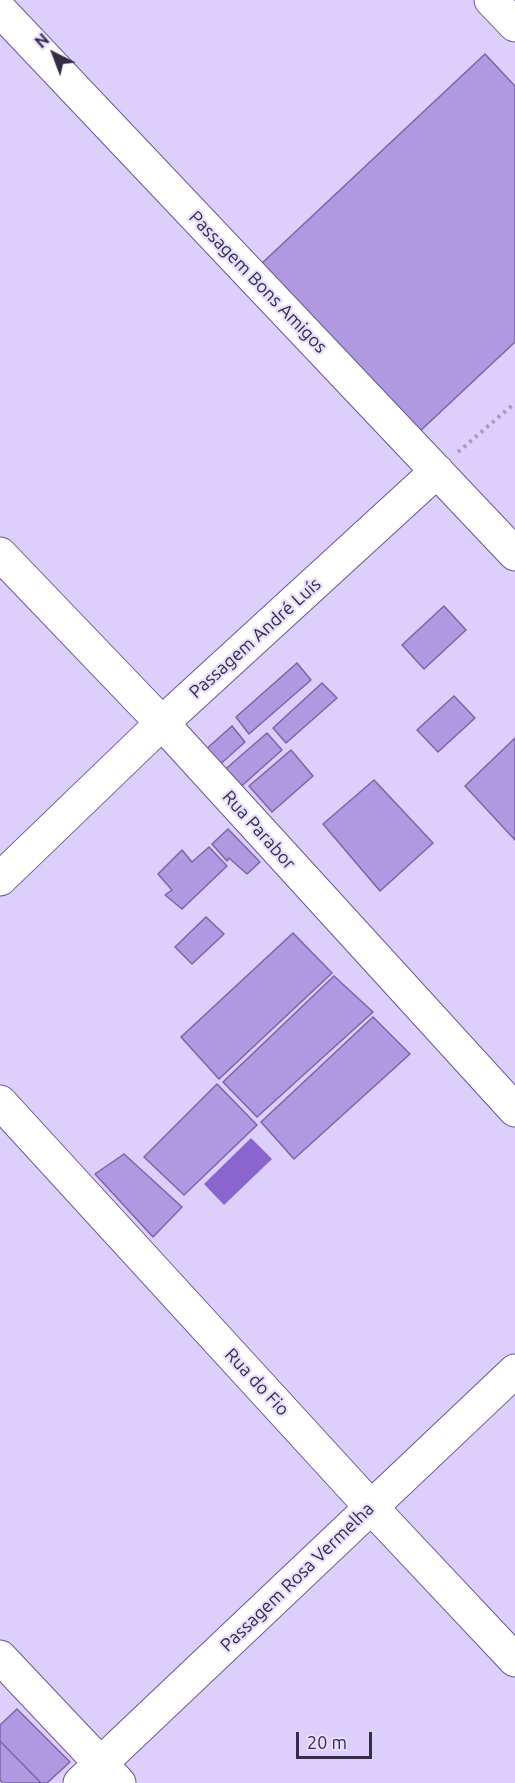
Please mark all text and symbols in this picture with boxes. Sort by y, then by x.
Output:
north arrow [24,24,84,84]
text: N [31,30,52,51]
street label: Passagem Bons Amigos [185,206,331,358]
street label: Passagem André Luís [185,573,325,703]
street label: Rua Parabor [218,786,300,874]
street label: Rua do Fio [220,1344,294,1420]
street label: Passagem Rosa Vermelha [216,1498,378,1656]
scale bar [299,1720,376,1758]
text: 20 m [307,1732,347,1752]

